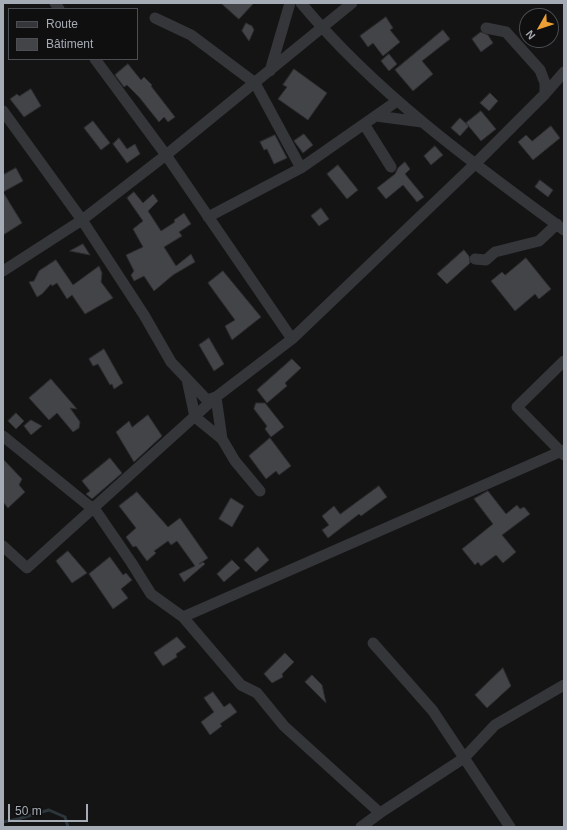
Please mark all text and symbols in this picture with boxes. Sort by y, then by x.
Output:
legend [8,8,138,60]
north arrow [519,8,559,48]
text: Route [46,17,78,31]
text: N [523,28,538,42]
text: Bâtiment [46,37,93,51]
scale bar [10,796,90,822]
text: 50 m [15,804,42,818]

